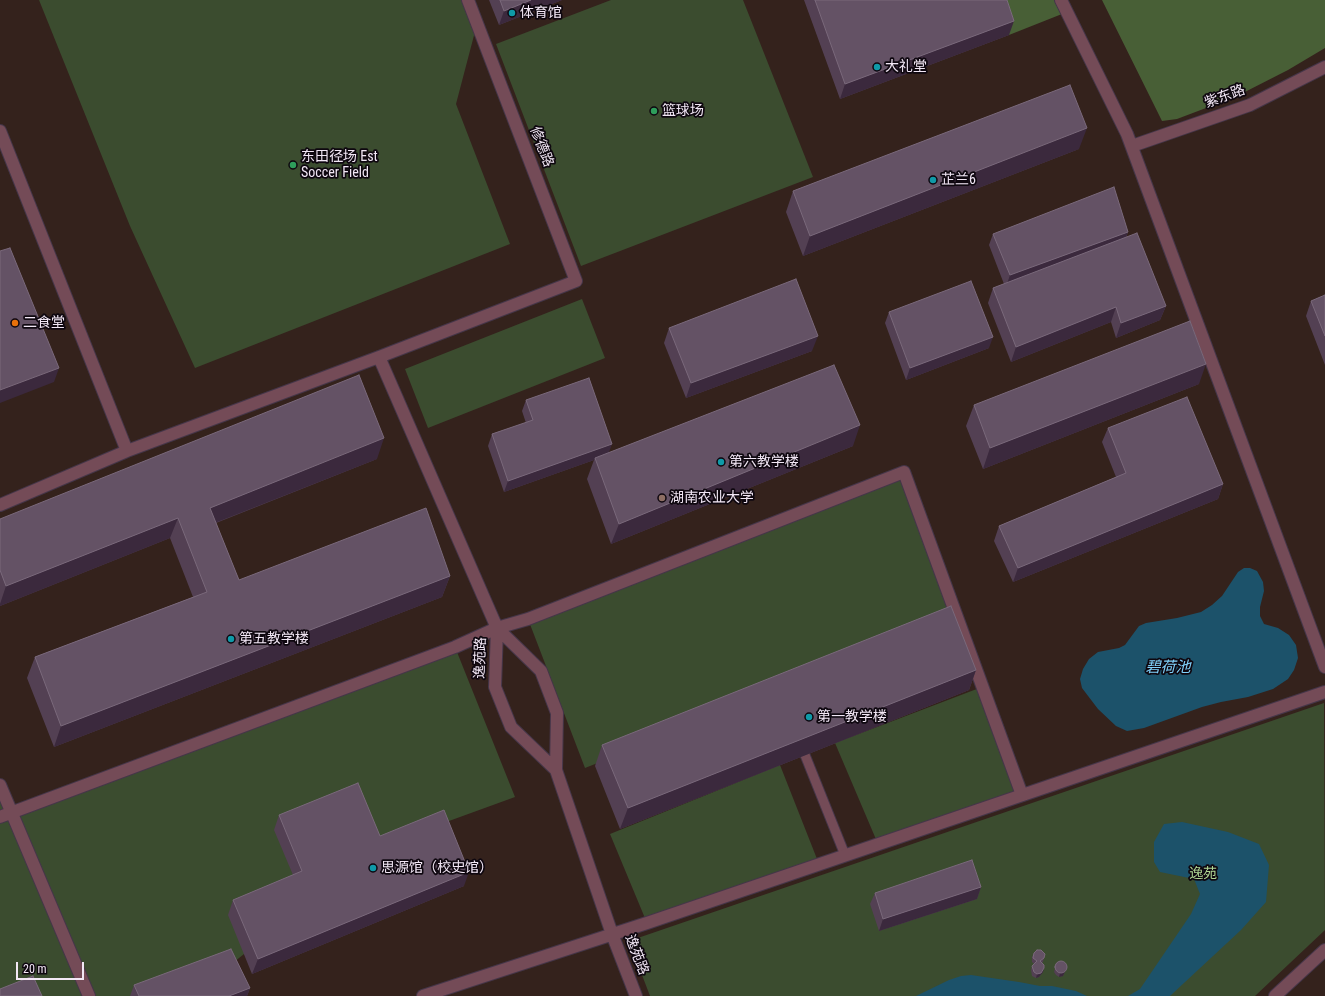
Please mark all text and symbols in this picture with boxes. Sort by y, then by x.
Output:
place label: 体育馆 [520,5,562,21]
marker: 体育馆 [507,8,517,18]
place label: 大礼堂 [885,59,927,75]
marker: 大礼堂 [872,62,882,72]
street label: 紫东路 [1202,82,1248,112]
place label: 篮球场 [662,103,704,119]
marker: 篮球场 [649,106,659,116]
street label: 修德路 [526,124,556,170]
place label: 东田径场 Est Soccer Field [301,149,378,182]
marker: 东田径场 Est Soccer Field [288,160,298,170]
place label: 芷兰6 [941,172,976,188]
marker: 芷兰6 [928,175,938,185]
place label: 二食堂 [23,315,65,331]
marker: 二食堂 [10,318,20,328]
place label: 第六教学楼 [729,454,799,470]
marker: 第六教学楼 [716,457,726,467]
place label: 湖南农业大学 [670,490,754,506]
marker: 湖南农业大学 [657,493,667,503]
place label: 第五教学楼 [239,631,309,647]
marker: 第五教学楼 [226,634,236,644]
street label: 逸苑路 [472,637,490,679]
water label: 碧荷池 [1146,659,1190,677]
place label: 第一教学楼 [817,709,887,725]
marker: 第一教学楼 [804,712,814,722]
place label: 思源馆（校史馆） [381,860,493,876]
marker: 思源馆（校史馆） [368,863,378,873]
park label: 逸苑 [1189,866,1217,882]
street label: 逸苑路 [621,932,651,978]
scale bar [18,954,86,980]
text: 20 m [23,962,47,976]

